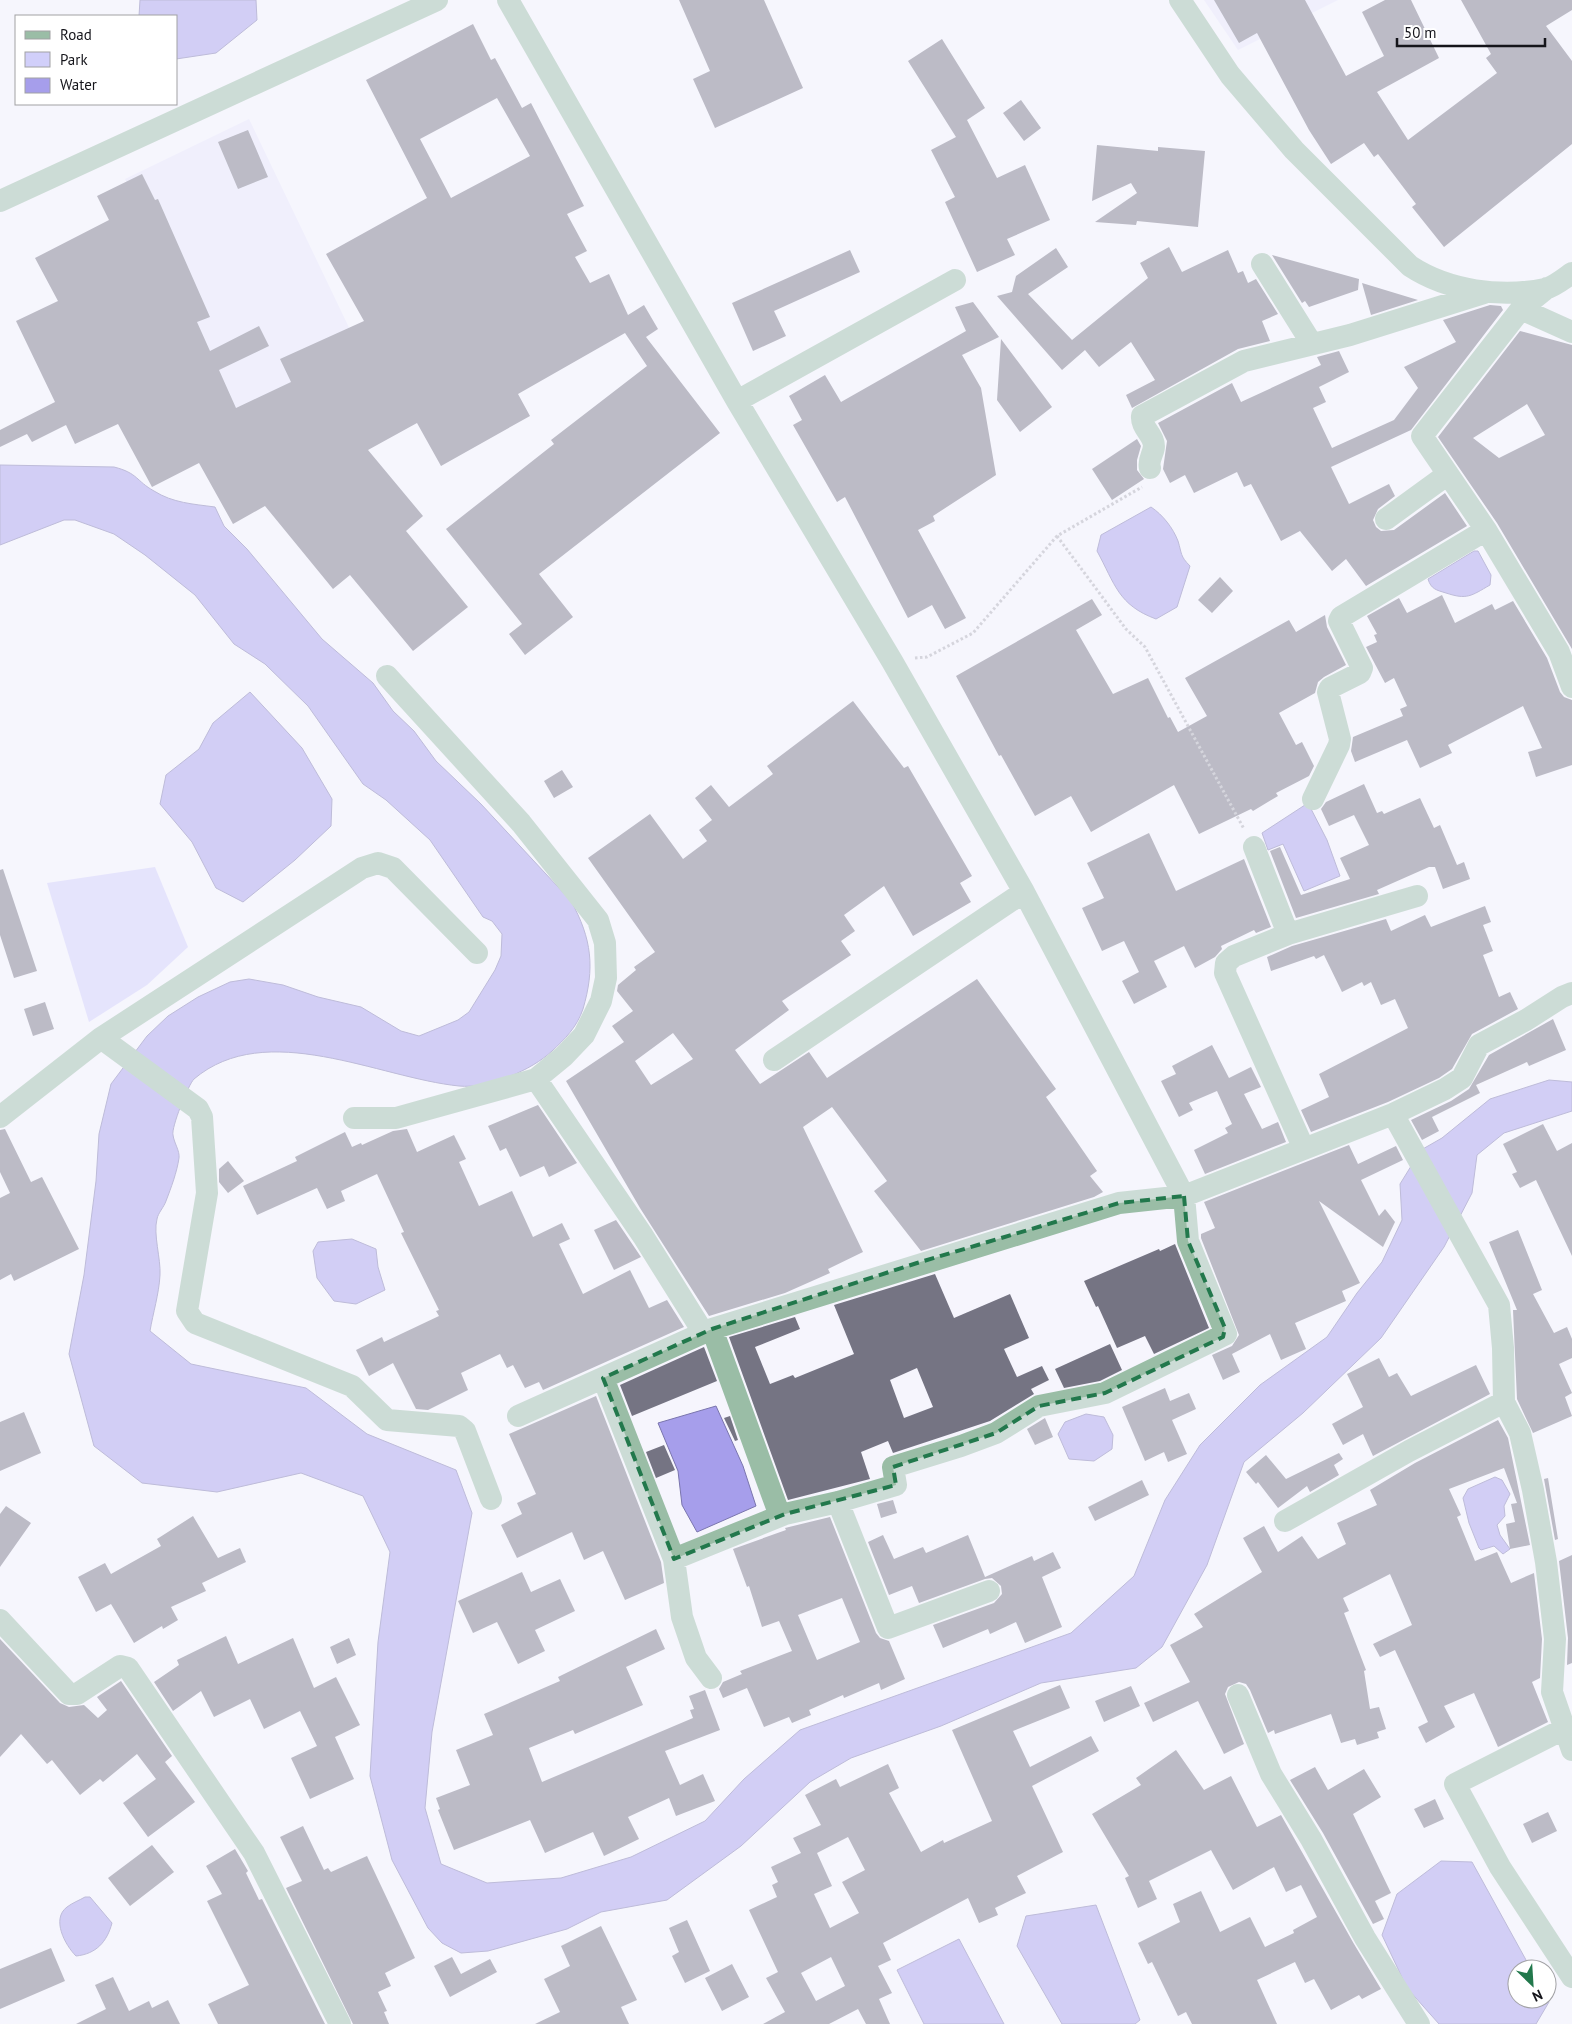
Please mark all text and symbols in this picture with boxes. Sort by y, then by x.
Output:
legend [15,15,178,105]
scale bar [1397,15,1544,47]
text: 50 m [1404,23,1437,42]
text: Road [60,25,92,44]
text: Park [60,50,88,69]
text: Water [60,75,97,94]
north arrow [1507,1959,1557,2009]
text: N [1530,1986,1545,2006]

